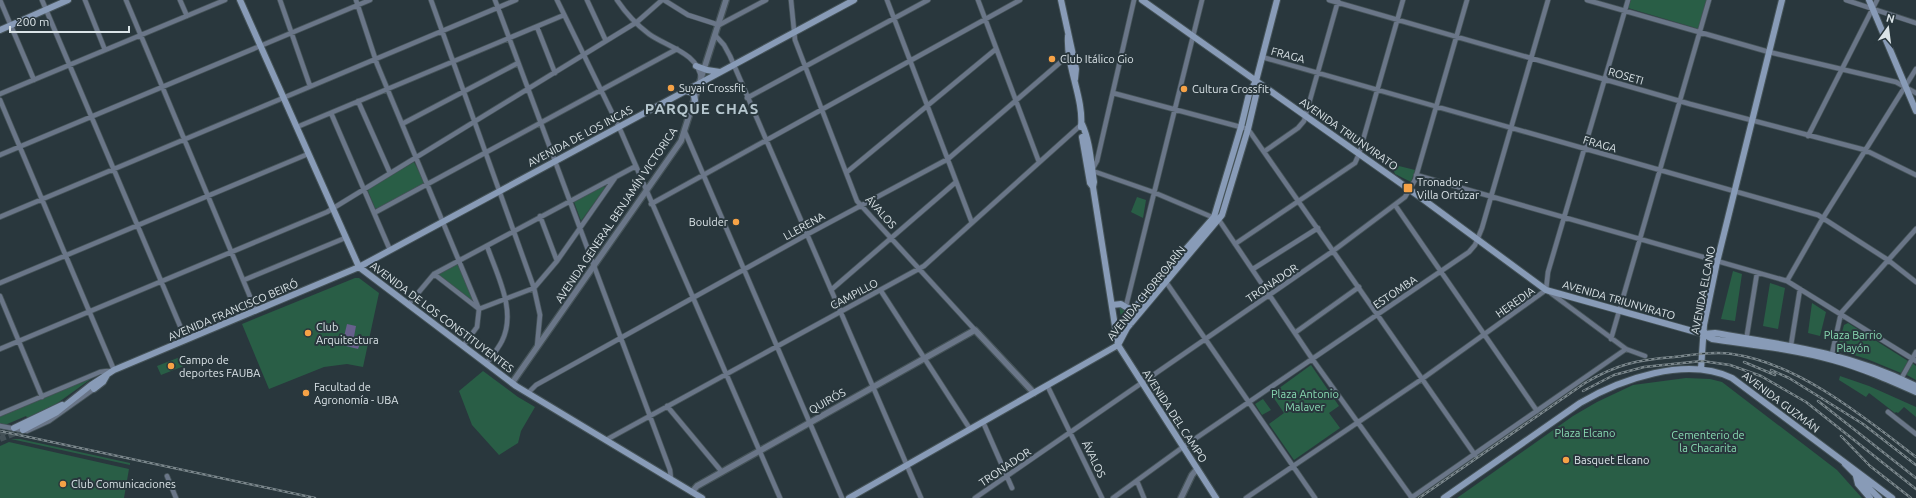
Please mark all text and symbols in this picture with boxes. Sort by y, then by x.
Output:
scale bar [10,8,129,34]
north arrow [1868,8,1908,48]
text: N [1885,11,1896,25]
text: 200 m [16,15,49,28]
street label: FRAGA [1270,45,1307,65]
place label: Club Itálico Gio [1060,53,1134,65]
marker: Club Itálico Gio [1047,54,1057,64]
street label: ROSETI [1607,65,1645,87]
place label: Suyai Crossfit [679,82,746,94]
marker: Suyai Crossfit [666,83,676,93]
place label: Cultura Crossfit [1192,83,1269,95]
marker: Cultura Crossfit [1179,84,1189,94]
street label: AVENIDA TRIUNVIRATO [1298,96,1400,172]
district label: PARQUE CHAS [645,100,759,117]
street label: AVENIDA DE LOS INCAS [526,103,635,169]
street label: AVENIDA GENERAL BENJAMÍN VICTORICA [552,124,680,305]
street label: FRAGA [1582,133,1619,155]
place label: Tronador - Villa Ortúzar [1417,176,1480,201]
marker: Tronador - Villa Ortúzar [1402,182,1414,194]
street label: ÁVALOS [863,193,900,231]
street label: LLERENA [781,209,828,242]
place label: Boulder [689,216,729,228]
marker: Boulder [731,217,741,227]
street label: AVENIDA CHORROARÍN [1104,243,1188,342]
street label: AVENIDA ELCANO [1689,245,1717,335]
street label: AVENIDA DE LOS CONSTITUYENTES [368,259,516,375]
street label: TRONADOR [1244,261,1300,305]
street label: ESTOMBA [1371,273,1420,311]
street label: AVENIDA FRANCISCO BEIRÓ [166,276,300,343]
street label: CAMPILLO [828,276,880,312]
street label: AVENIDA TRIUNVIRATO [1561,278,1677,322]
street label: HEREDIA [1493,284,1537,320]
place label: Club Arquitectura [316,321,379,346]
marker: Club Arquitectura [303,328,313,338]
park label: Plaza Barrio Playón [1824,329,1882,354]
place label: Campo de deportes FAUBA [179,354,261,379]
marker: Campo de deportes FAUBA [166,361,176,371]
street label: AVENIDA DEL CAMPO [1140,367,1210,465]
street label: AVENIDA GUZMÁN [1740,368,1822,435]
place label: Facultad de Agronomía - UBA [314,381,399,406]
street label: QUIRÓS [806,385,848,416]
marker: Facultad de Agronomía - UBA [301,388,311,398]
park label: Plaza Antonio Malaver [1271,388,1339,413]
park label: Plaza Elcano [1555,427,1615,439]
park label: Cementerio de la Chacarita [1671,429,1745,454]
street label: ÁVALOS [1080,438,1109,480]
street label: TRONADOR [977,445,1033,489]
place label: Basquet Elcano [1574,454,1650,466]
marker: Basquet Elcano [1561,455,1571,465]
place label: Club Comunicaciones [71,478,176,490]
marker: Club Comunicaciones [58,479,68,489]

